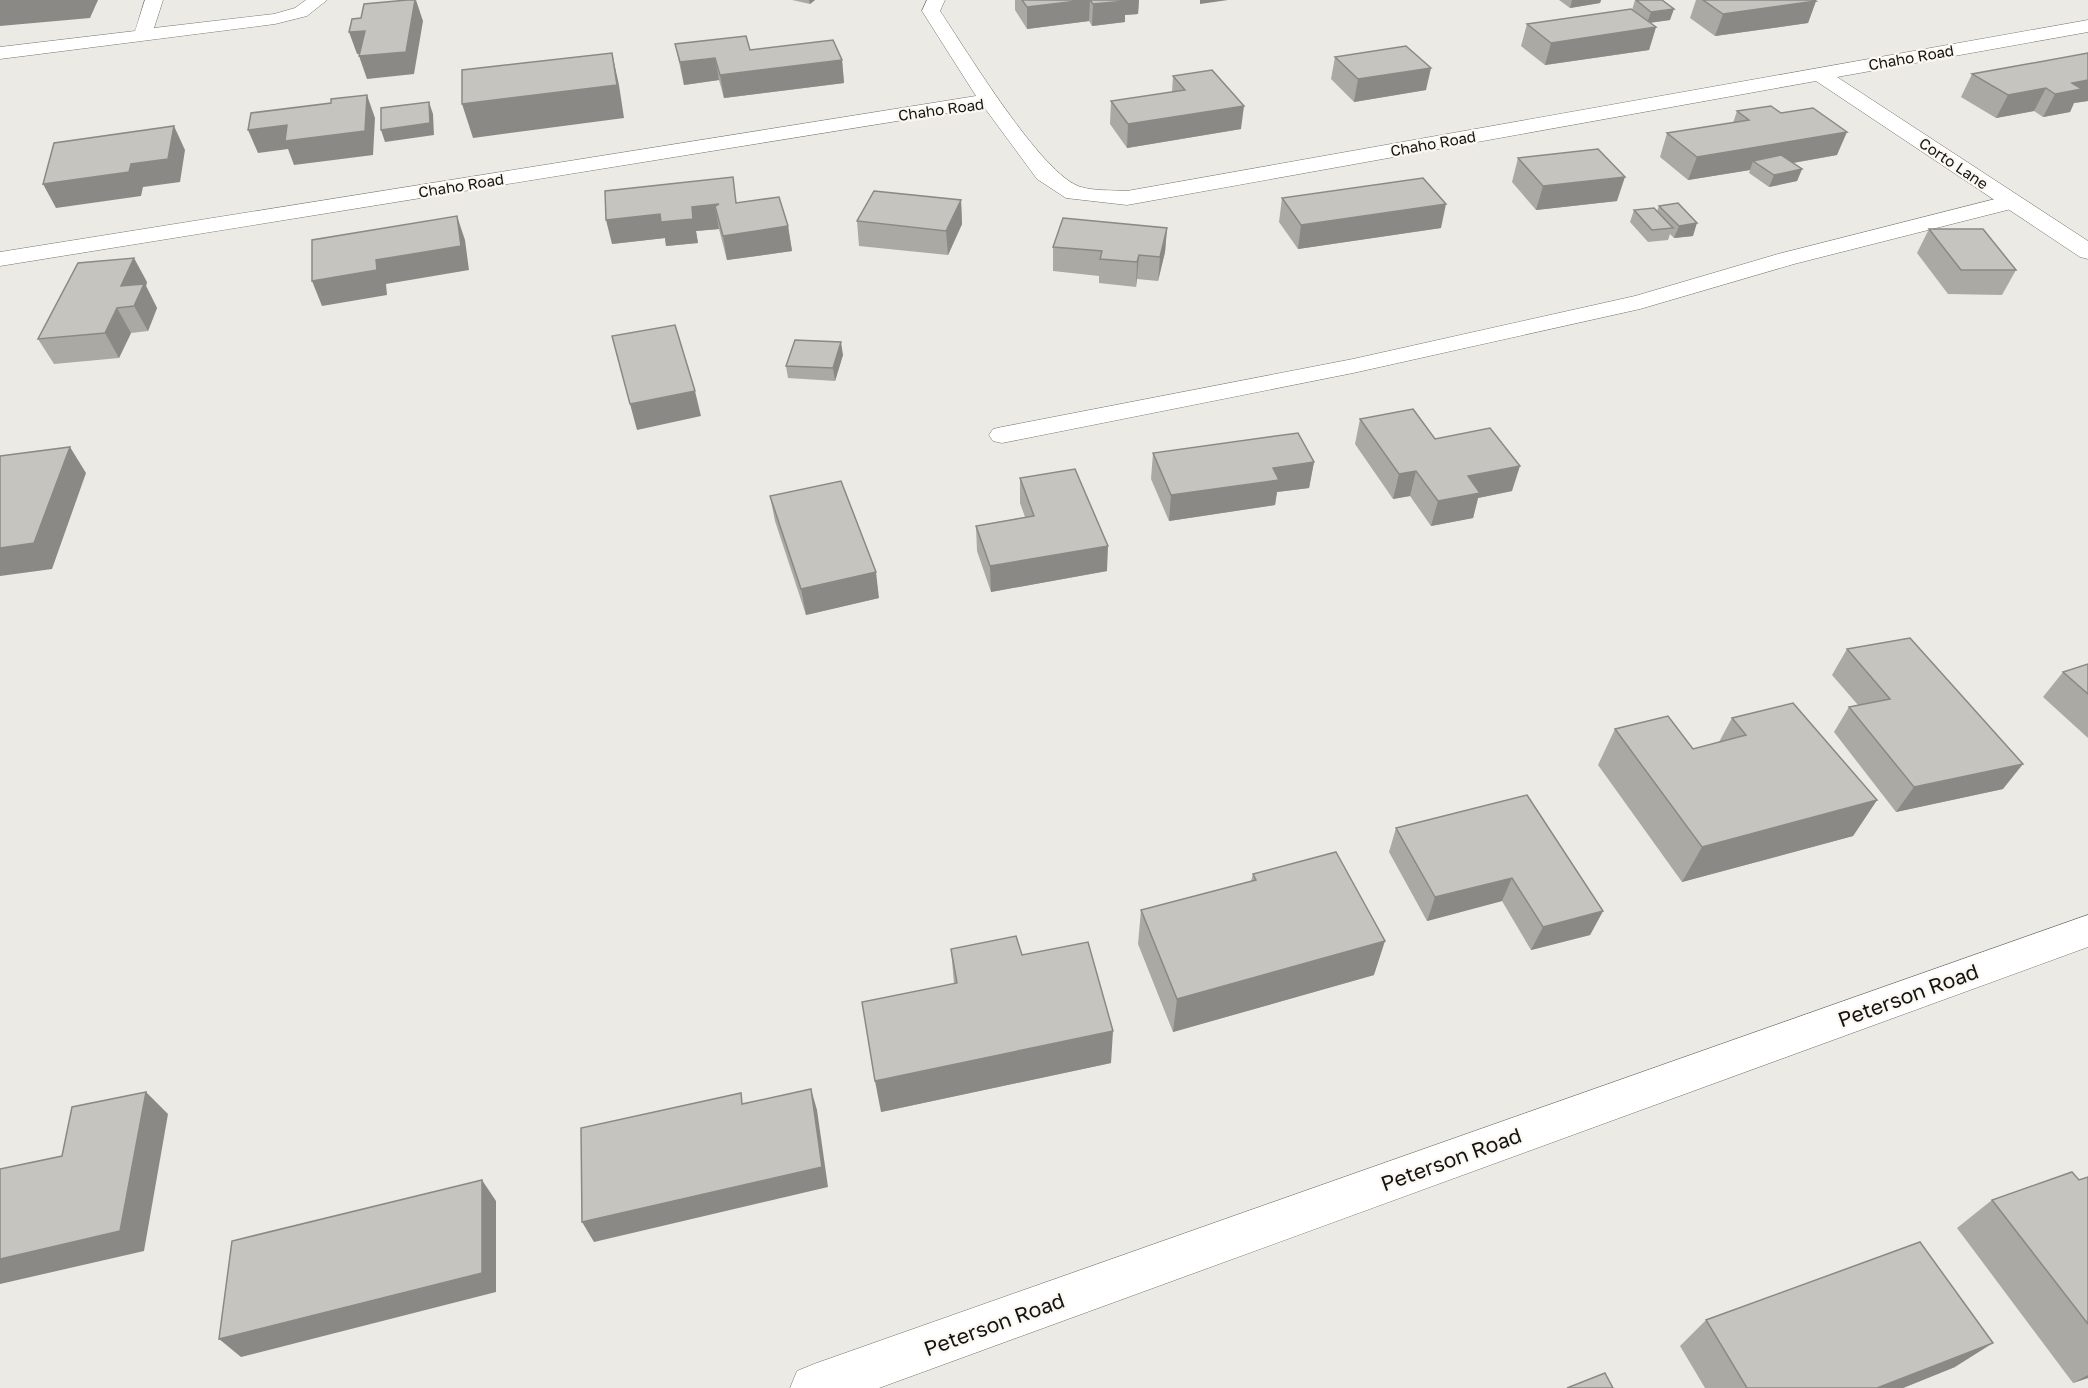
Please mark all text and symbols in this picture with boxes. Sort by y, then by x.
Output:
street label: Chaho Road [1867,41,1955,73]
street label: Chaho Road [897,94,985,124]
street label: Chaho Road [1389,127,1477,159]
street label: Corto Lane [1916,133,1992,193]
street label: Chaho Road [417,169,505,201]
street label: Peterson Road [1834,958,1982,1032]
street label: Peterson Road [1377,1122,1525,1196]
street label: Peterson Road [920,1287,1068,1361]

